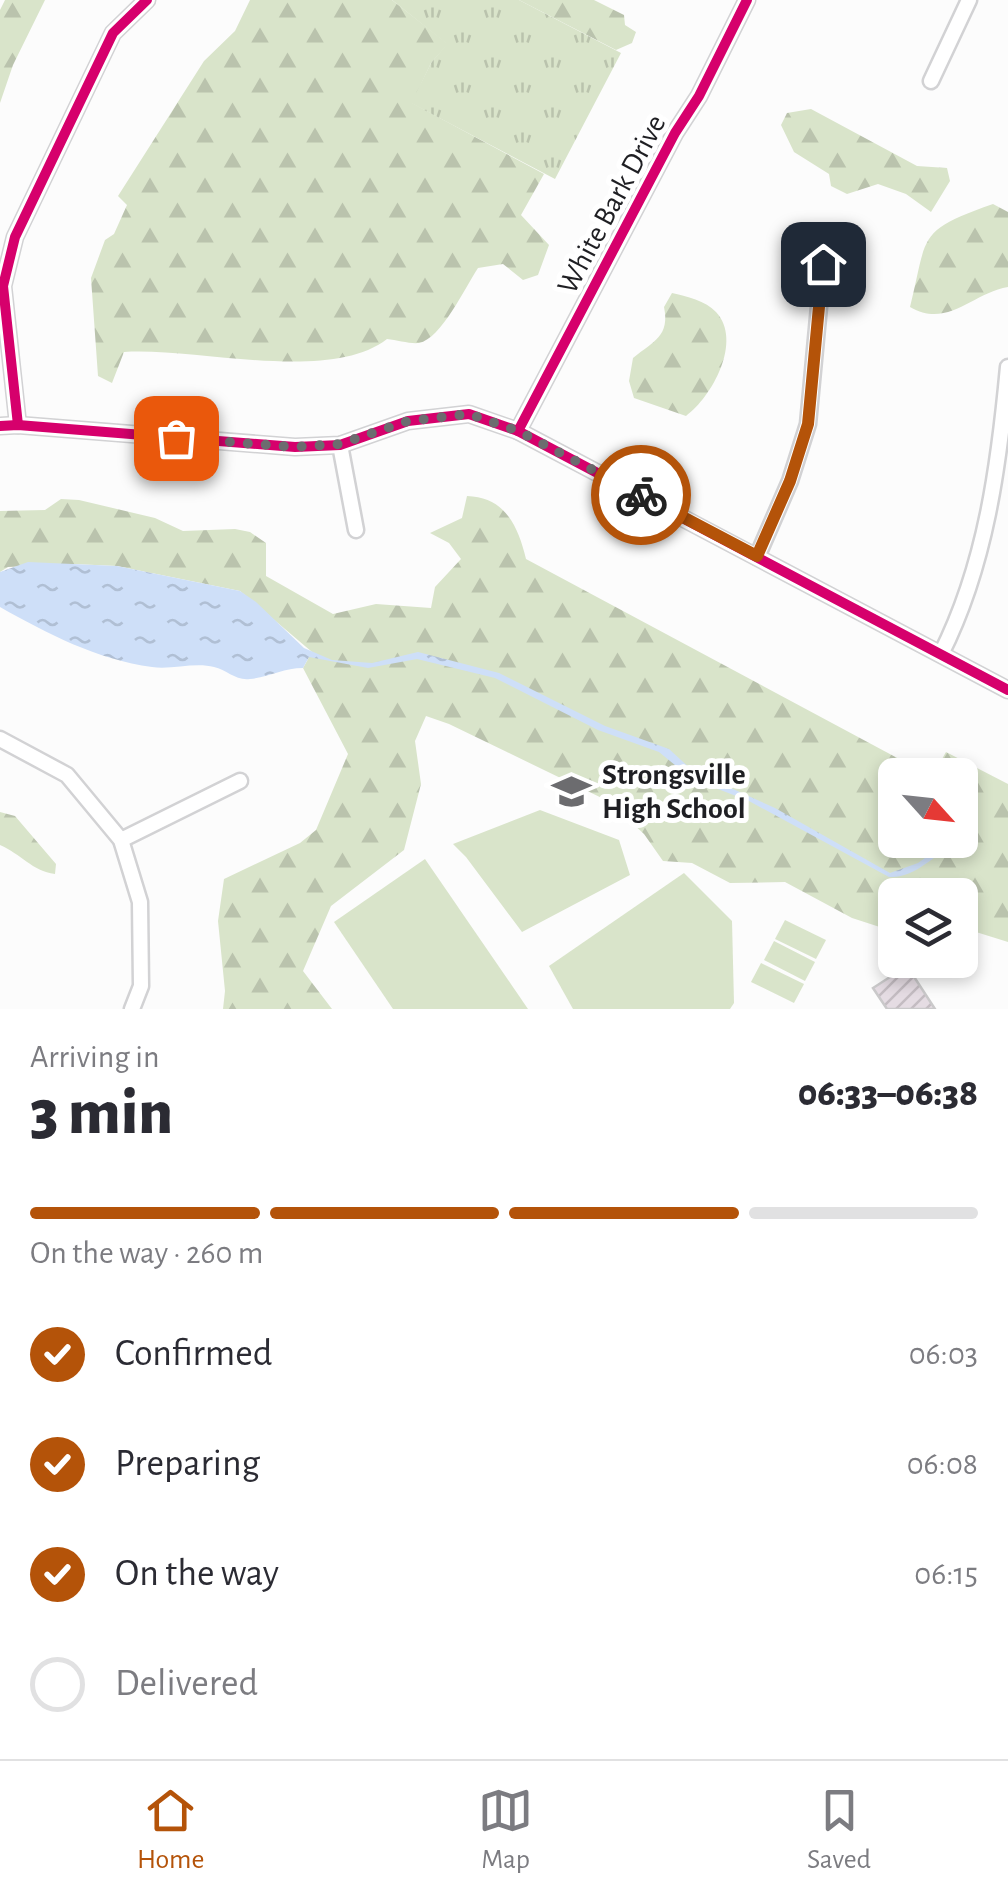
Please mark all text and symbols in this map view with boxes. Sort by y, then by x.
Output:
street label: White Bark Drive [552,110,672,299]
pin [781,222,866,307]
icon: home [796,237,851,292]
pin [134,396,219,481]
icon: bag [149,411,204,466]
courier [591,445,691,545]
icon: bike [614,468,669,523]
north arrow [878,758,978,858]
map controls [878,758,978,978]
place label: Strongsville High School [602,760,746,824]
school or university icon: Strongsville High School [551,770,593,812]
button: layers [878,878,978,978]
text: Arriving in [30,1041,159,1073]
text: 06:33–06:38 [798,1075,978,1113]
text: 3 min [30,1081,173,1146]
text: On the way · 260 m [30,1237,263,1269]
icon: check [30,1327,85,1382]
text: Confirmed [115,1335,272,1373]
text: 06:03 [909,1338,978,1370]
icon: check [30,1437,85,1492]
text: Preparing [115,1445,260,1483]
text: 06:08 [907,1448,978,1480]
icon: check [30,1547,85,1602]
text: On the way [115,1555,279,1593]
text: 06:15 [914,1558,978,1590]
text: Delivered [115,1665,258,1703]
tab: Home [137,1783,204,1877]
tab: Map [478,1783,533,1877]
tab: Saved [807,1783,871,1877]

